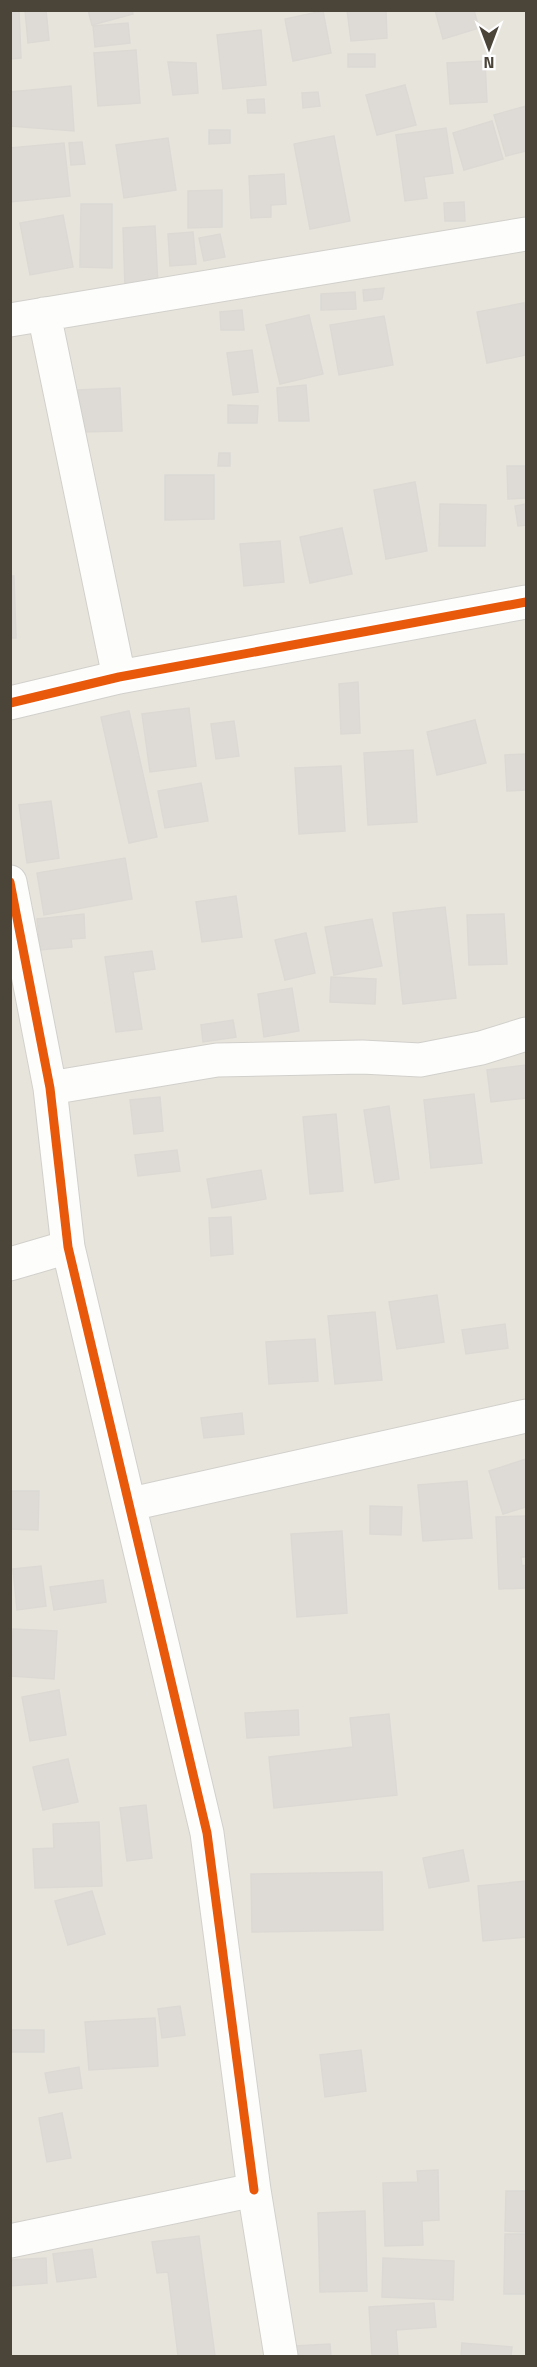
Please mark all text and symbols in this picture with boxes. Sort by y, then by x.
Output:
north arrow [459,18,519,78]
text: N [483,51,495,75]

